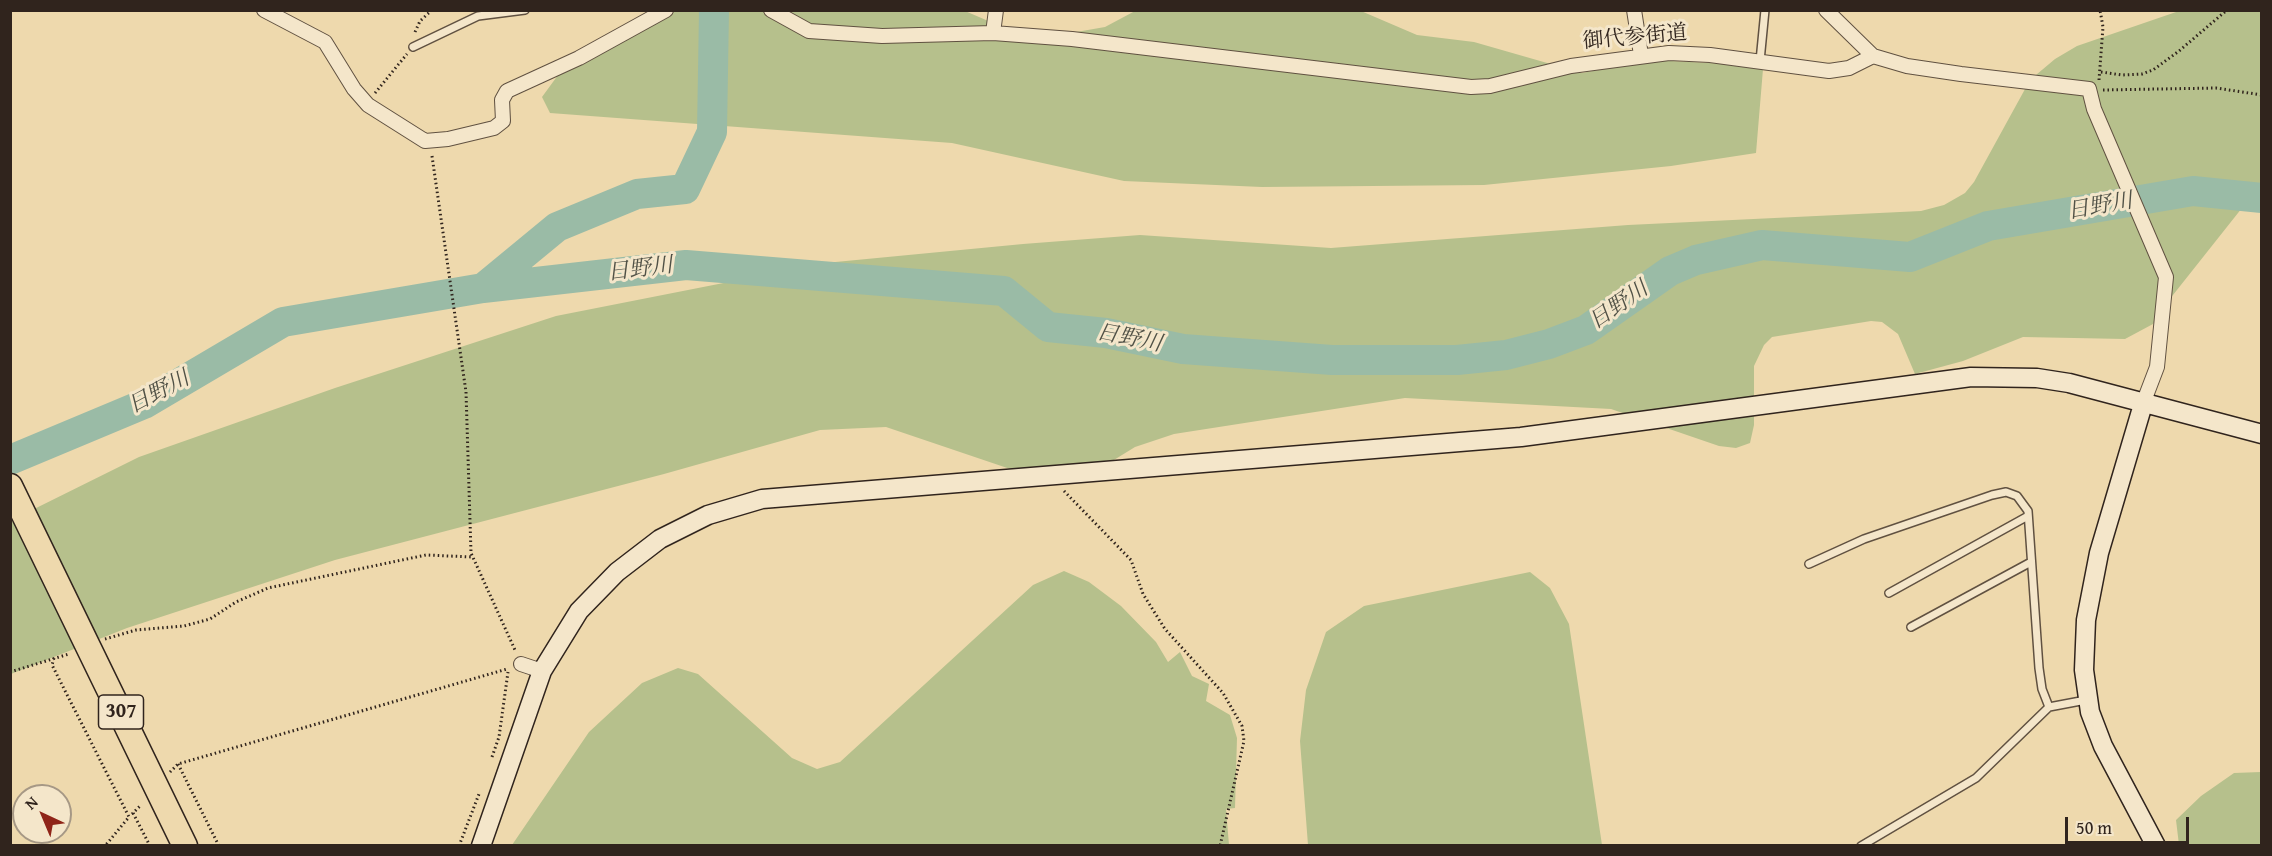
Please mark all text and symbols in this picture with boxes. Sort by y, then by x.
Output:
street label: 御代参街道 [1582,21,1688,55]
water label: 日野川 [2065,188,2135,226]
water label: 日野川 [606,253,674,287]
water label: 日野川 [1584,276,1654,336]
water label: 日野川 [1094,320,1164,358]
water label: 日野川 [124,366,194,420]
road number: 307 [98,695,144,729]
north arrow [12,784,72,844]
text: N [19,790,43,815]
scale bar [2068,805,2192,843]
text: 50 m [2076,814,2112,841]

